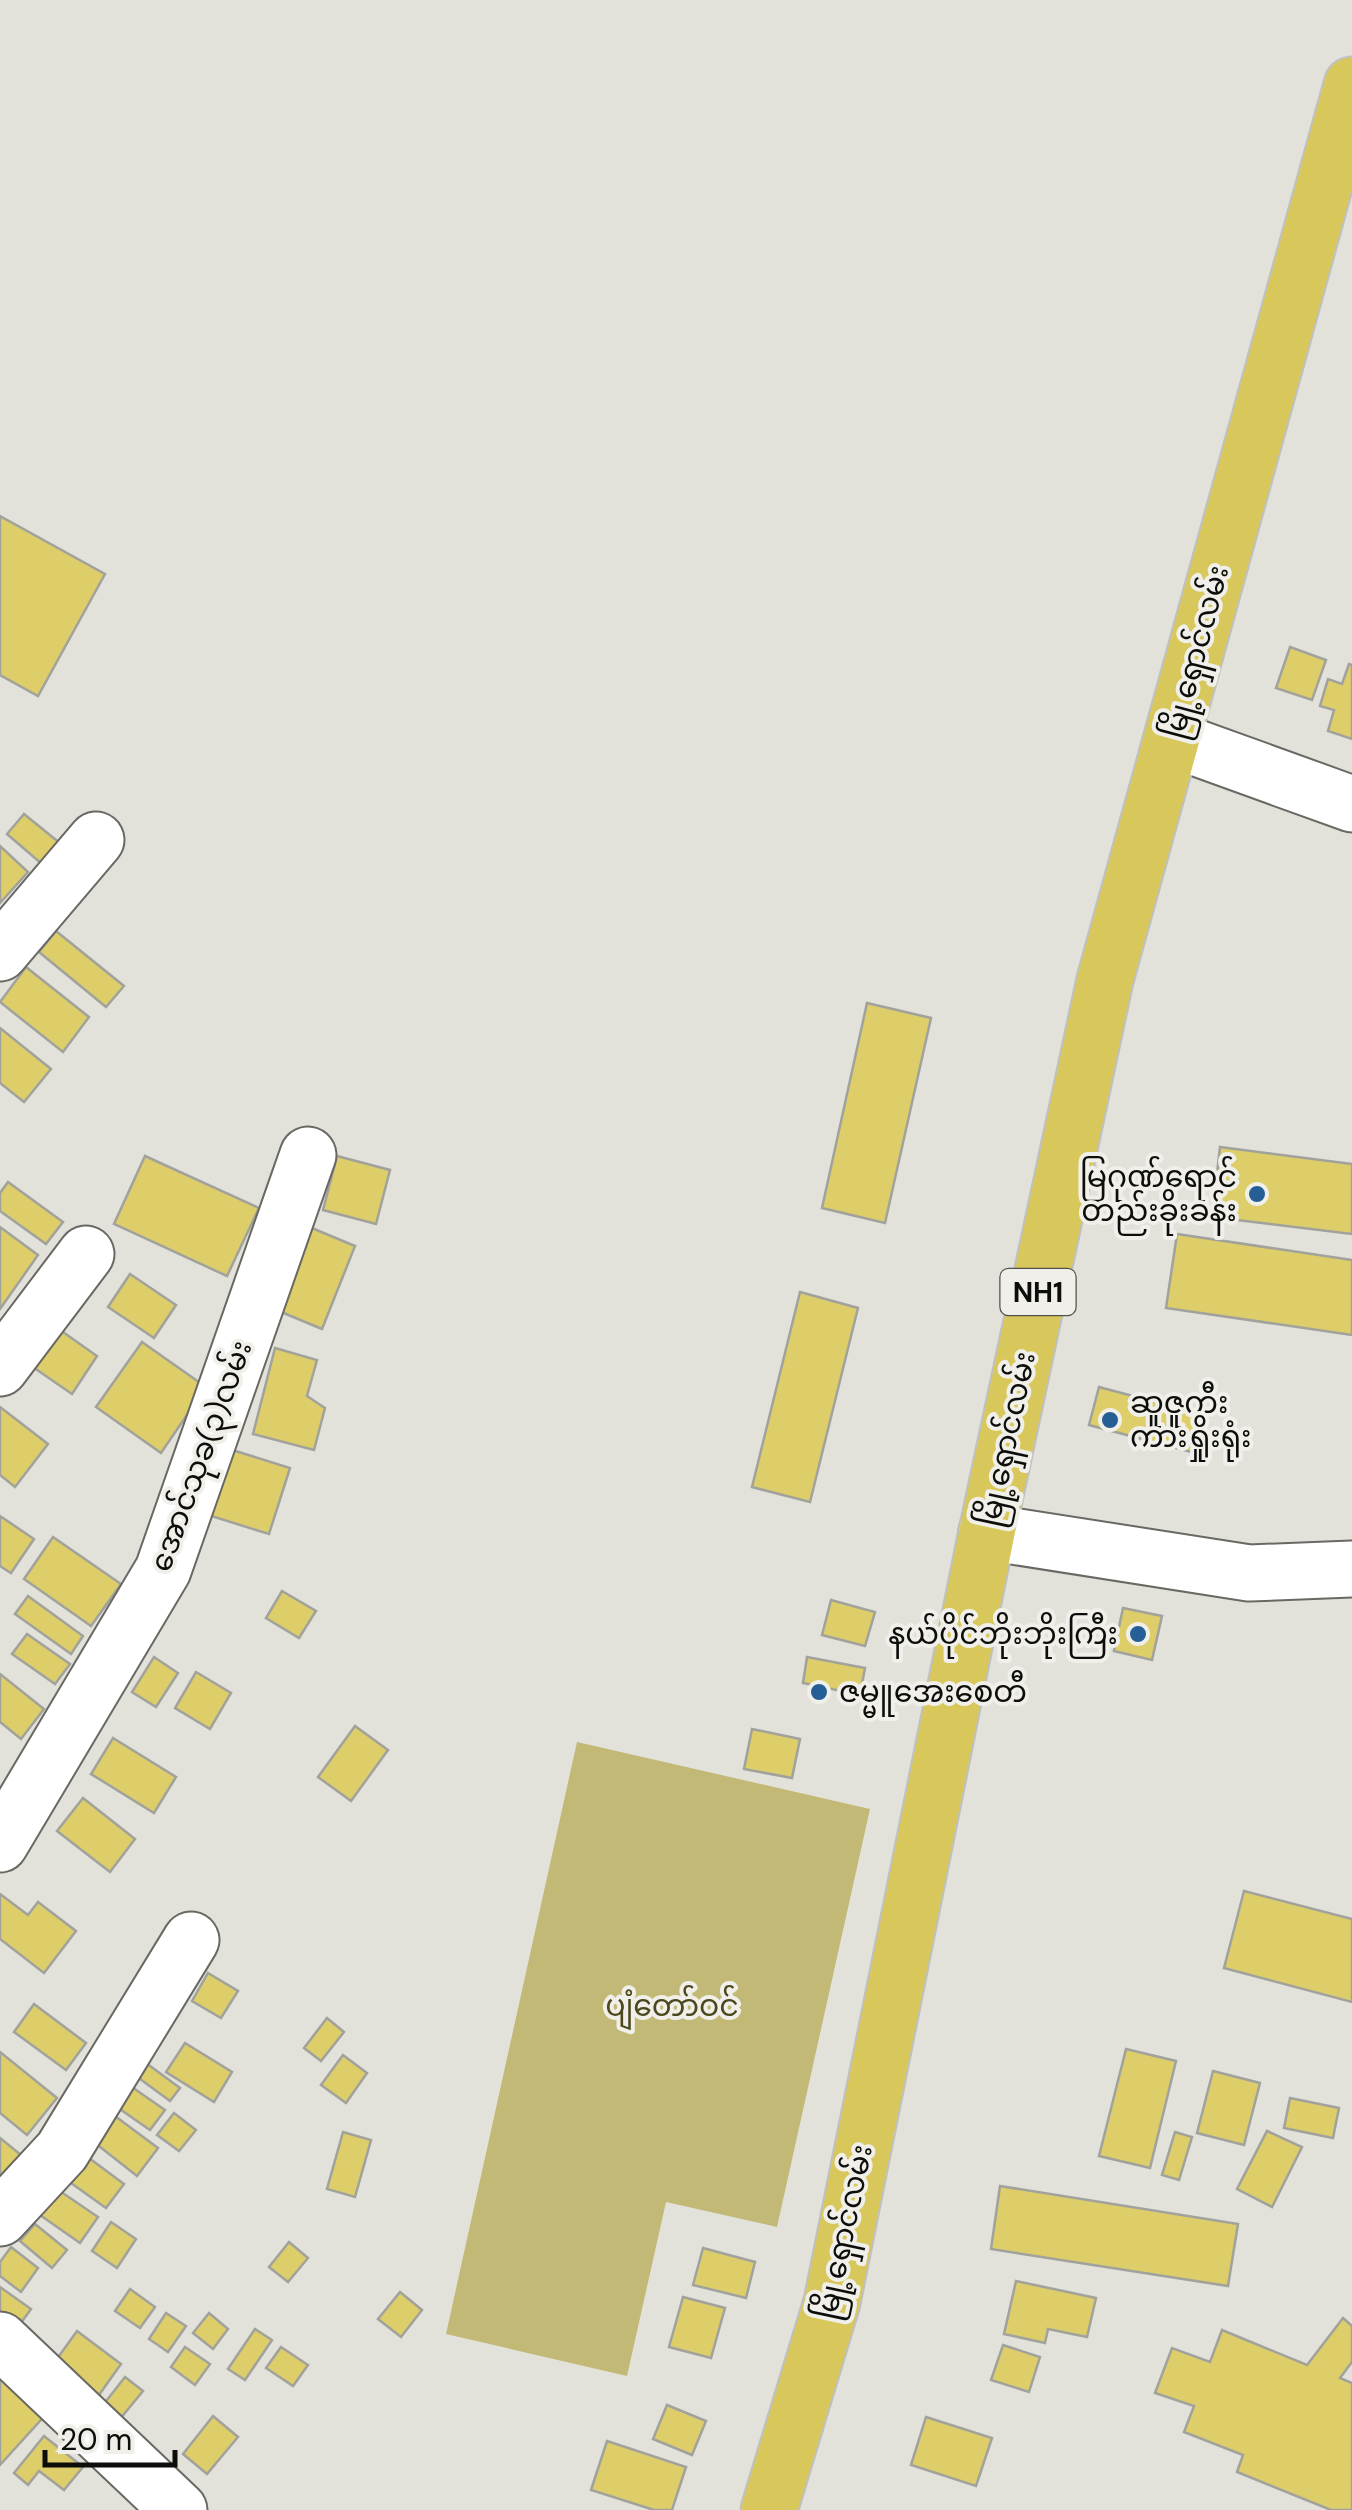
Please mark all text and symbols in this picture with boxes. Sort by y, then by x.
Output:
street label: မြို့ရှောင်လမ်း [1152,560,1243,744]
place label: မြဂုဏ်ရောင် တည်းခိုးခန်း [1080,1155,1237,1236]
marker: မြဂုဏ်ရောင် တည်းခိုးခန်း [1246,1183,1268,1205]
road number: NH1 [1000,1269,1076,1315]
street label: အောင်သုခ(၃)လမ်း [139,1334,266,1579]
street label: မြို့ရှောင်လမ်း [967,1348,1050,1531]
place label: ဆူဇူကီး ကားရှိုးရုံး [1130,1381,1252,1462]
marker: ဆူဇူကီး ကားရှိုးရုံး [1099,1409,1121,1431]
place label: နယ်ပိုင်ဘိုးဘိုးကြီး [888,1612,1118,1659]
marker: နယ်ပိုင်ဘိုးဘိုးကြီး [1127,1623,1149,1645]
place label: ဇမ္မူအေးစေတီ [839,1670,1027,1718]
marker: ဇမ္မူအေးစေတီ [808,1681,830,1703]
park label: ပျံတော်ဝင် [605,1984,739,2031]
street label: မြို့ရှောင်လမ်း [804,2141,887,2324]
scale bar [45,2405,175,2467]
text: 20 m [60,2420,132,2459]

